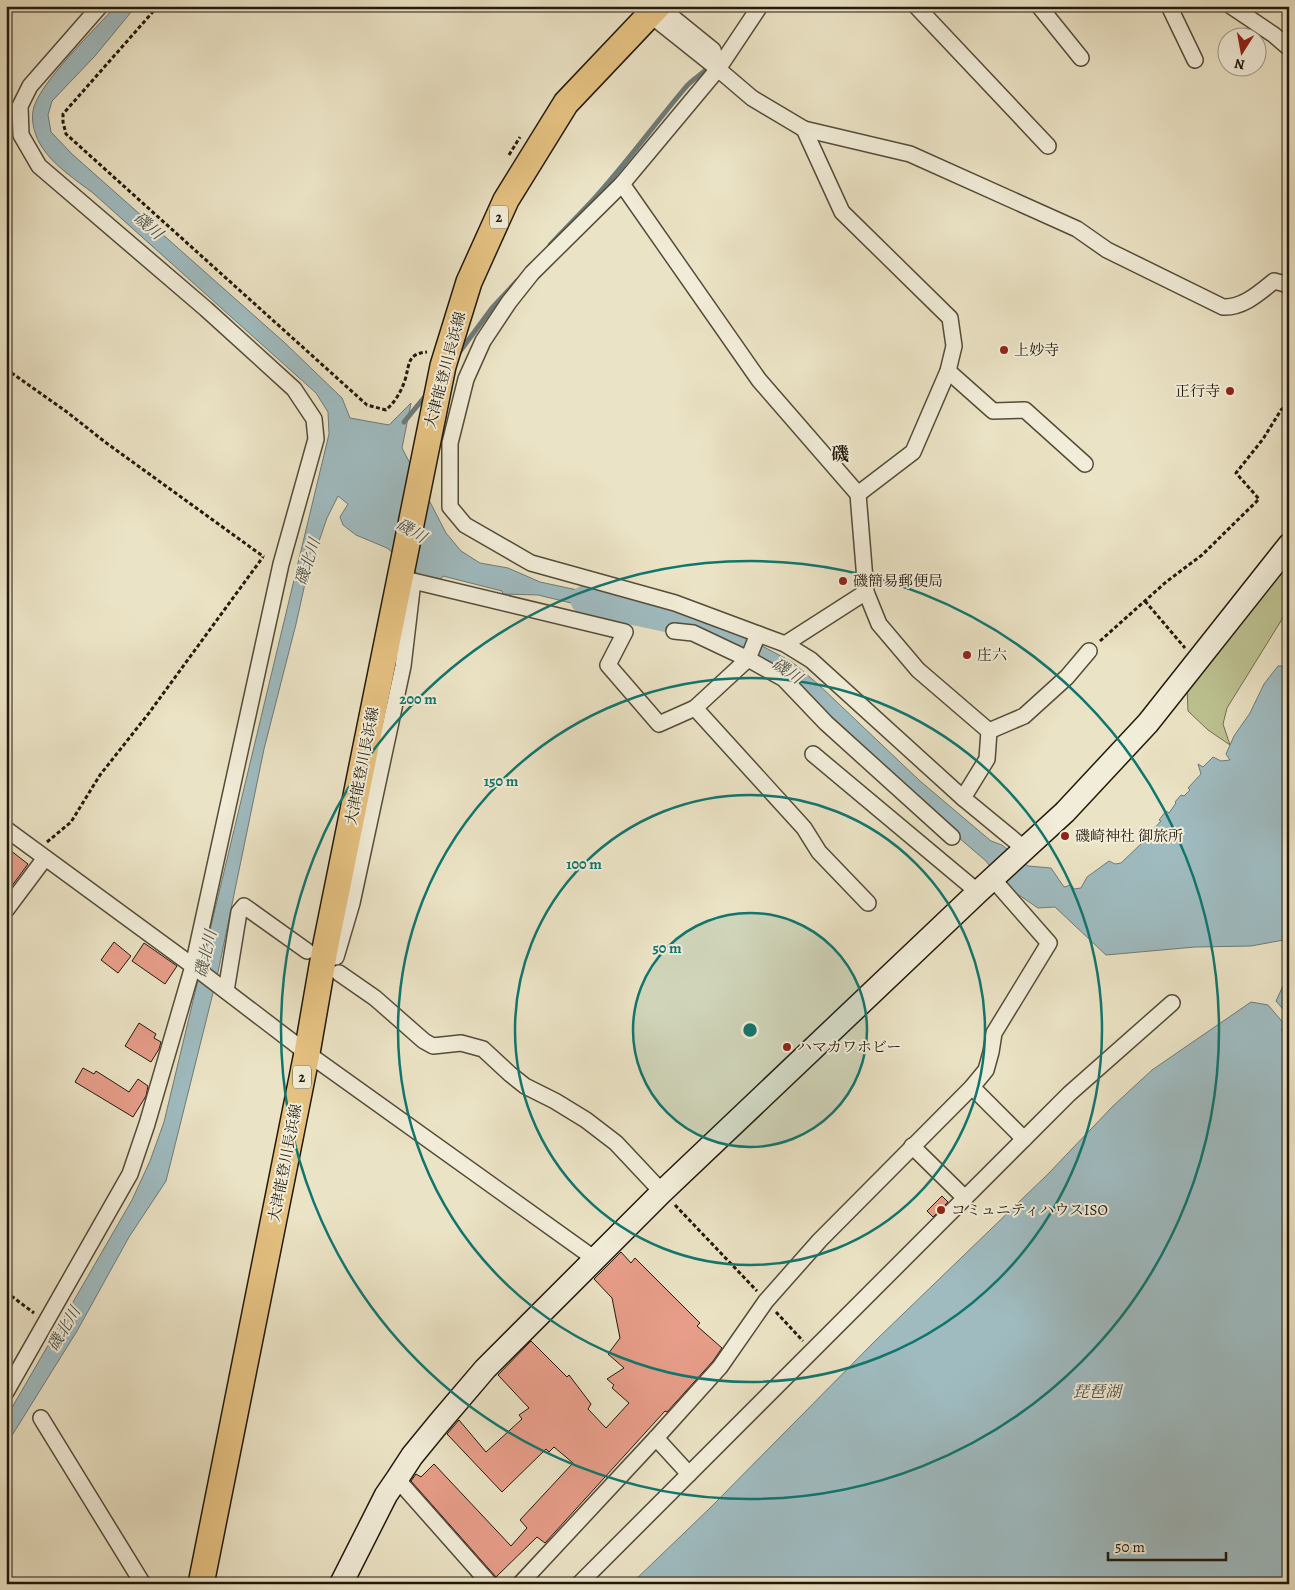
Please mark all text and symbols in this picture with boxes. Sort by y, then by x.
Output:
north arrow [1218,28,1268,78]
text: N [1233,54,1246,75]
road number: 2 [490,206,508,228]
water label: 磯川 [129,207,169,246]
street label: 大津能登川長浜線 [420,309,470,431]
place label: 上妙寺 [1014,340,1059,360]
marker: 上妙寺 [998,344,1010,356]
place label: 正行寺 [1175,381,1220,401]
marker: 正行寺 [1224,385,1236,397]
district label: 磯 [831,442,849,466]
water label: 磯川 [392,513,432,550]
water label: 磯北川 [290,534,326,588]
place label: 磯簡易郵便局 [853,571,943,591]
marker: 磯簡易郵便局 [837,575,849,587]
place label: 庄六 [977,645,1007,665]
marker: 庄六 [961,649,973,661]
water label: 磯川 [768,653,808,690]
text: 200 m [399,689,437,709]
street label: 大津能登川長浜線 [341,705,383,827]
text: 150 m [484,771,519,791]
place label: 磯崎神社 御旅所 [1075,826,1183,846]
marker: 磯崎神社 御旅所 [1059,830,1071,842]
text: 100 m [566,854,602,874]
water label: 磯北川 [190,926,223,980]
text: 50 m [652,938,682,958]
centre of rings [741,1021,759,1039]
place label: ハマカワホビー [797,1037,901,1057]
marker: ハマカワホビー [781,1041,793,1053]
road number: 2 [293,1066,311,1088]
street label: 大津能登川長浜線 [264,1102,306,1224]
place label: コミュニティハウスISO [951,1200,1108,1220]
marker: コミュニティハウスISO [935,1204,947,1216]
water label: 磯北川 [42,1301,87,1355]
water label: 琵琶湖 [1073,1381,1124,1403]
scale bar [1108,1530,1225,1562]
text: 50 m [1115,1537,1145,1557]

